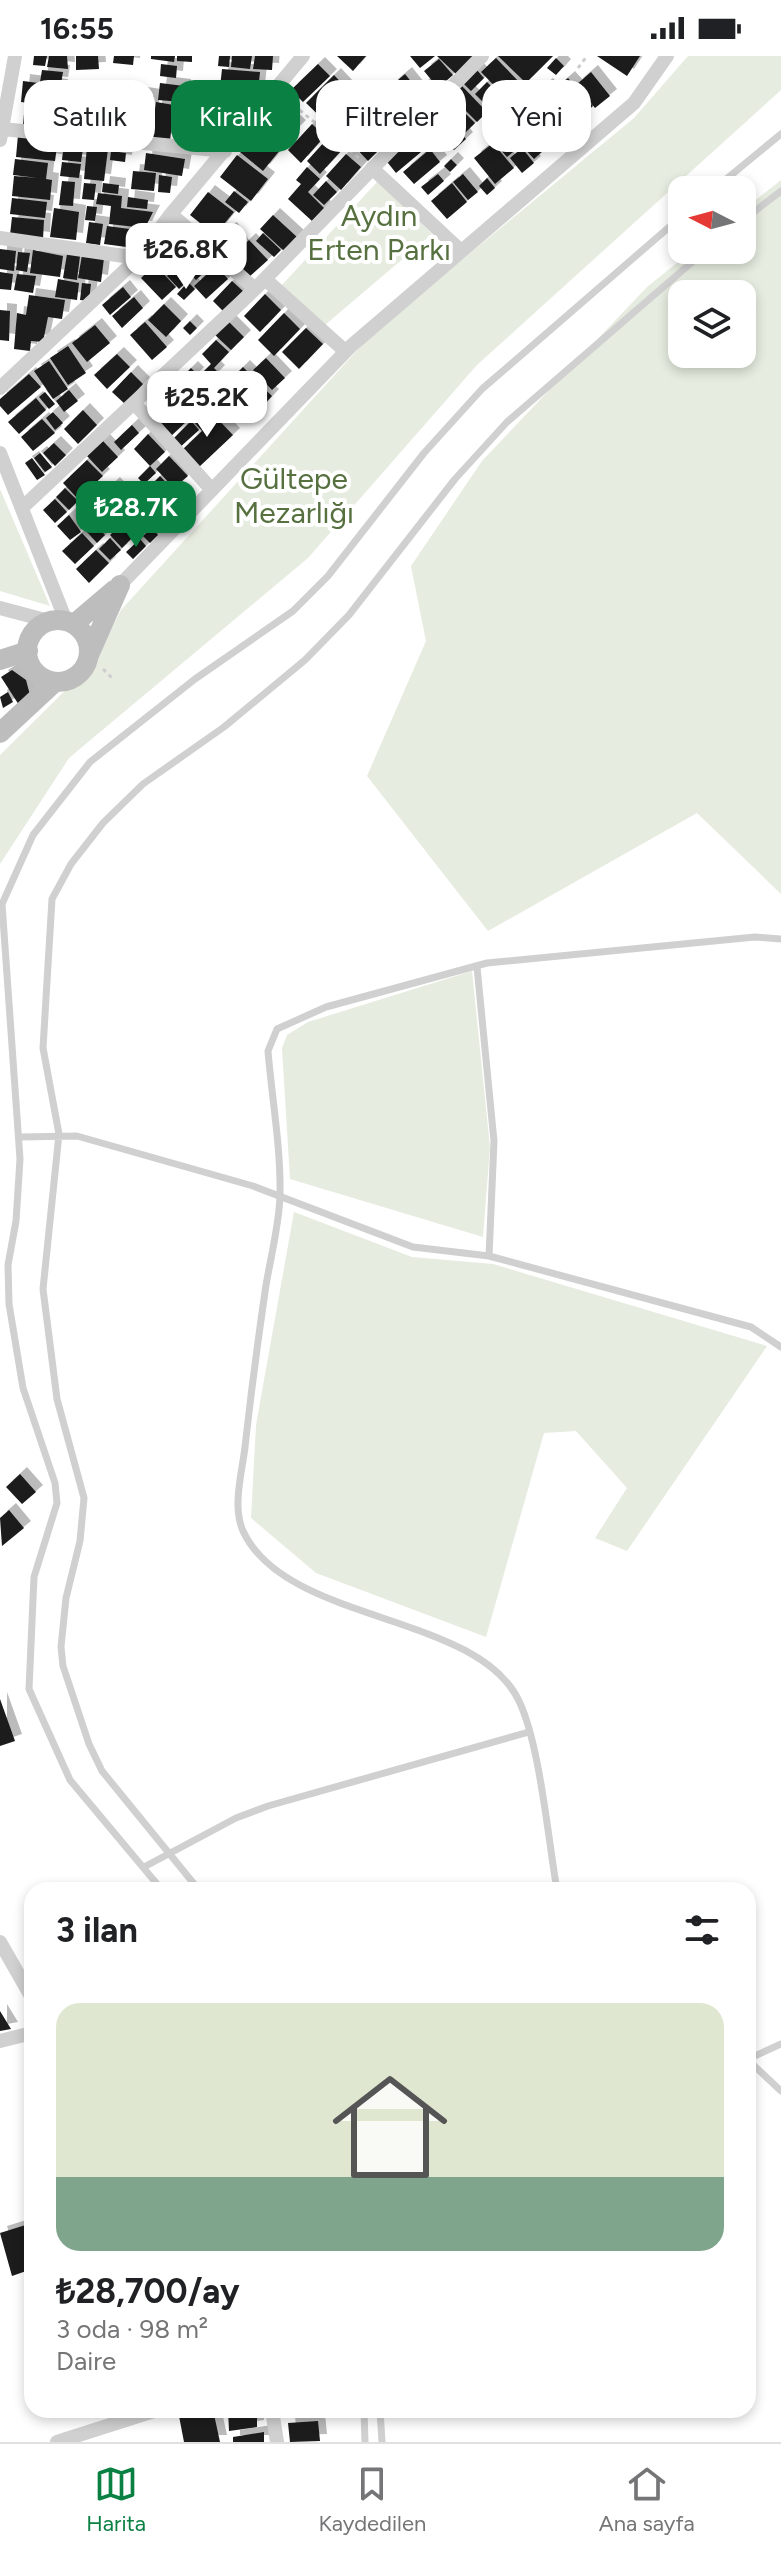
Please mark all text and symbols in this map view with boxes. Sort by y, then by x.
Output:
text: 16:55 [40,10,114,47]
chip: Satılık [24,80,155,152]
chip: Kiralık [171,80,300,152]
chip: Filtreler [316,80,466,152]
chip: Yeni [482,80,591,152]
north arrow [668,176,756,264]
map controls [668,176,756,368]
park label: Aydın Erten Parkı [307,197,451,268]
pin: ₺26.8K [121,223,251,291]
text: ₺26.8K [144,233,228,265]
button: layers [668,280,756,368]
pin: ₺25.2K [142,371,272,439]
text: ₺25.2K [165,381,249,413]
park label: Gültepe Mezarlığı [234,460,354,531]
pin: ₺28.7K [71,481,201,549]
text: ₺28.7K [94,491,178,523]
icon: filters [680,1908,724,1952]
text: 3 ilan [56,1910,138,1951]
icon: home [318,2055,462,2199]
text: ₺28,700/ay [56,2271,240,2312]
text: 3 oda · 98 m² [56,2313,208,2345]
text: Daire [56,2345,116,2377]
tab: Harita [86,2462,146,2537]
tab: Kaydedilen [319,2462,426,2537]
tab: Ana sayfa [599,2462,695,2537]

